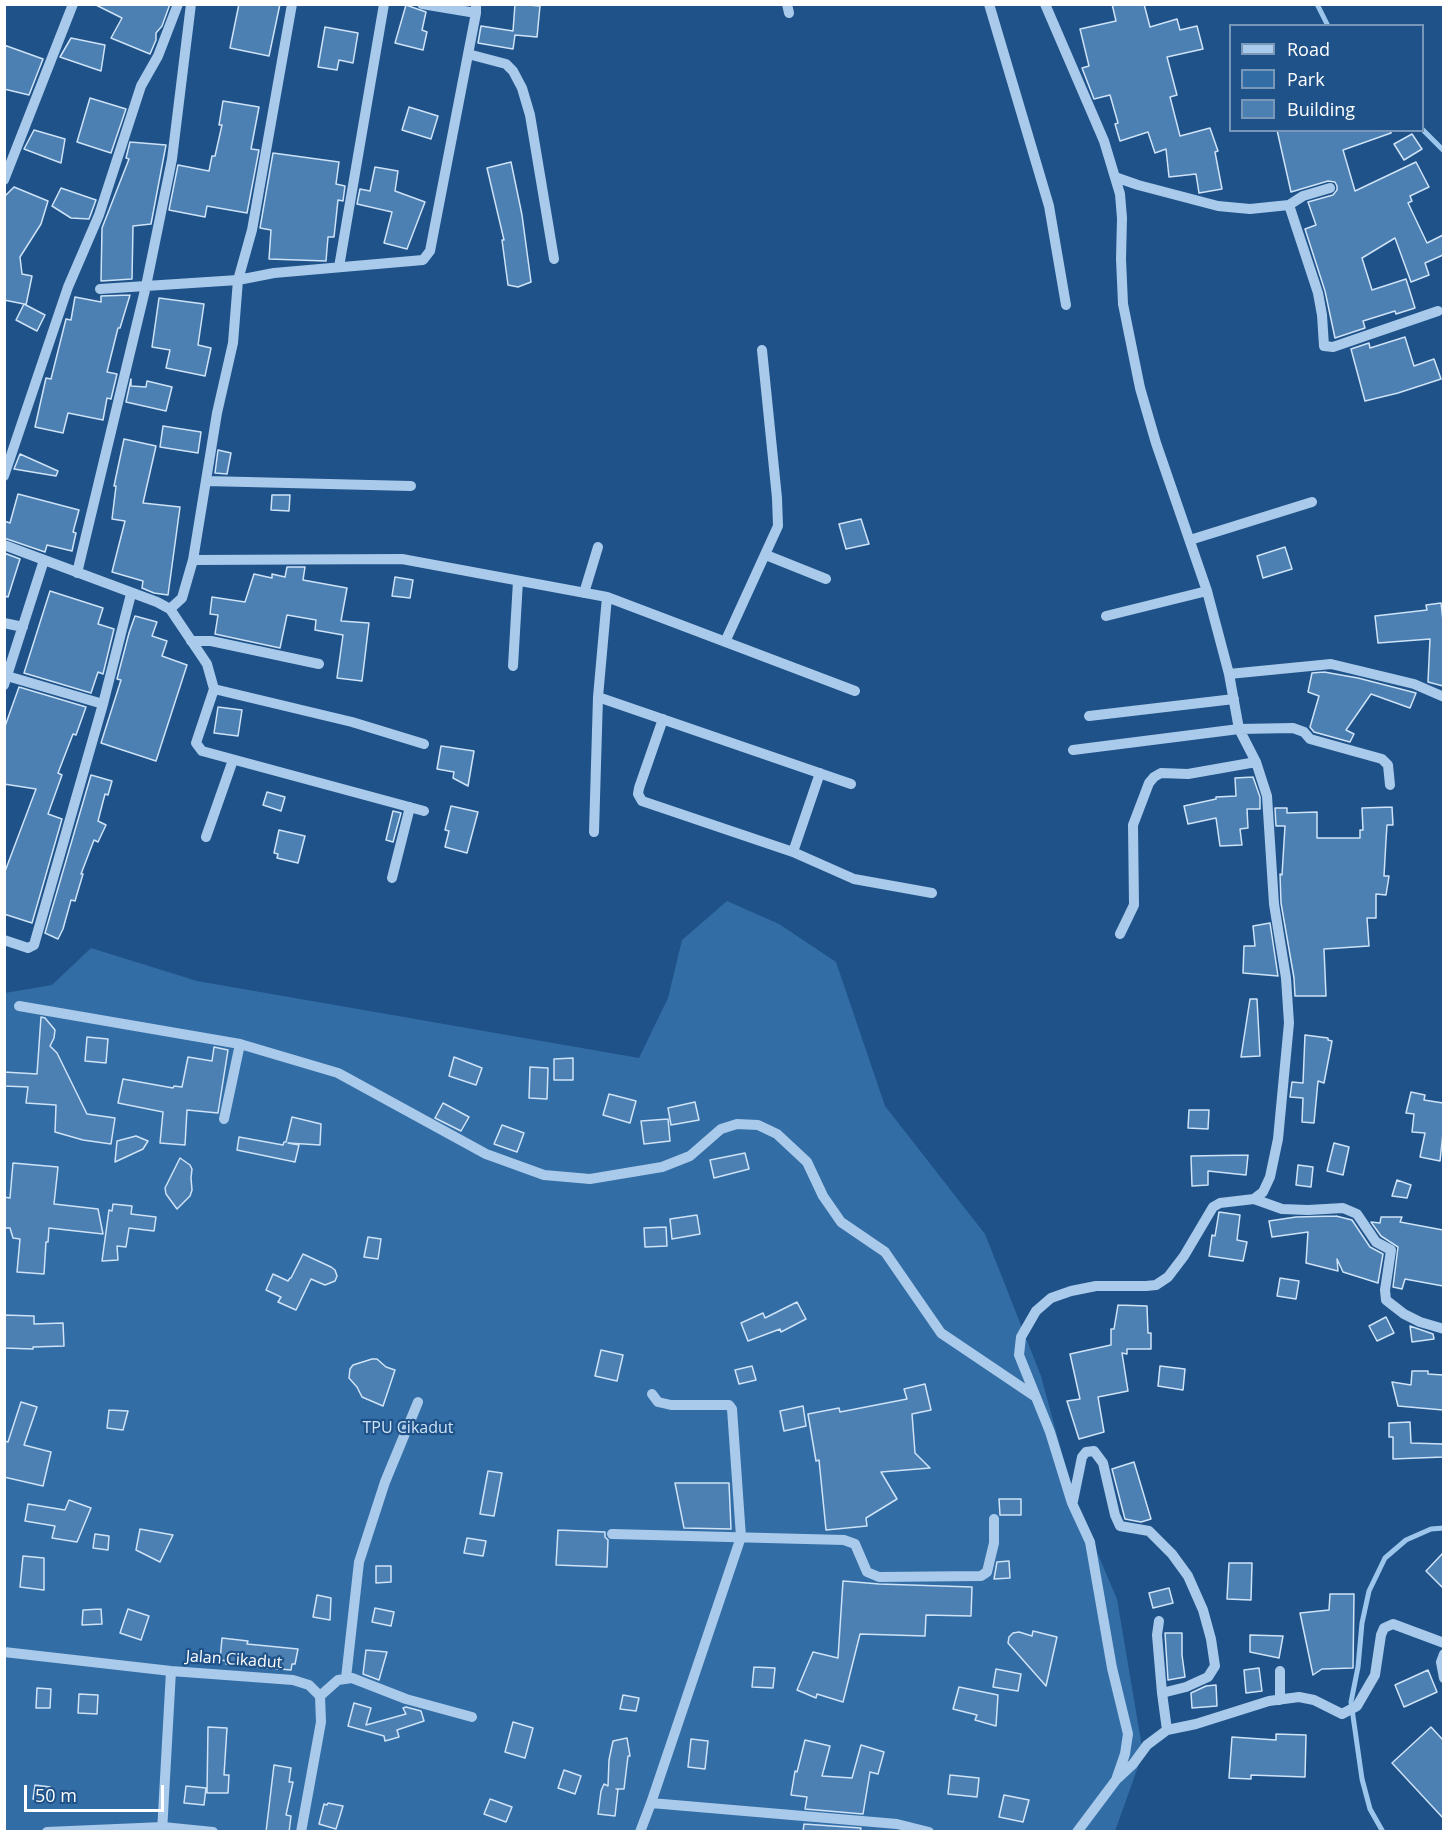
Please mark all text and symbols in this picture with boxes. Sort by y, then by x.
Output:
legend [1229,24,1424,132]
text: Road [1287,37,1330,61]
text: Park [1287,67,1325,91]
text: Building [1287,97,1355,121]
park label: TPU Cikadut [363,1418,453,1438]
street label: Jalan Cikadut [185,1647,283,1673]
scale bar [27,1773,166,1811]
text: 50 m [35,1783,77,1807]

